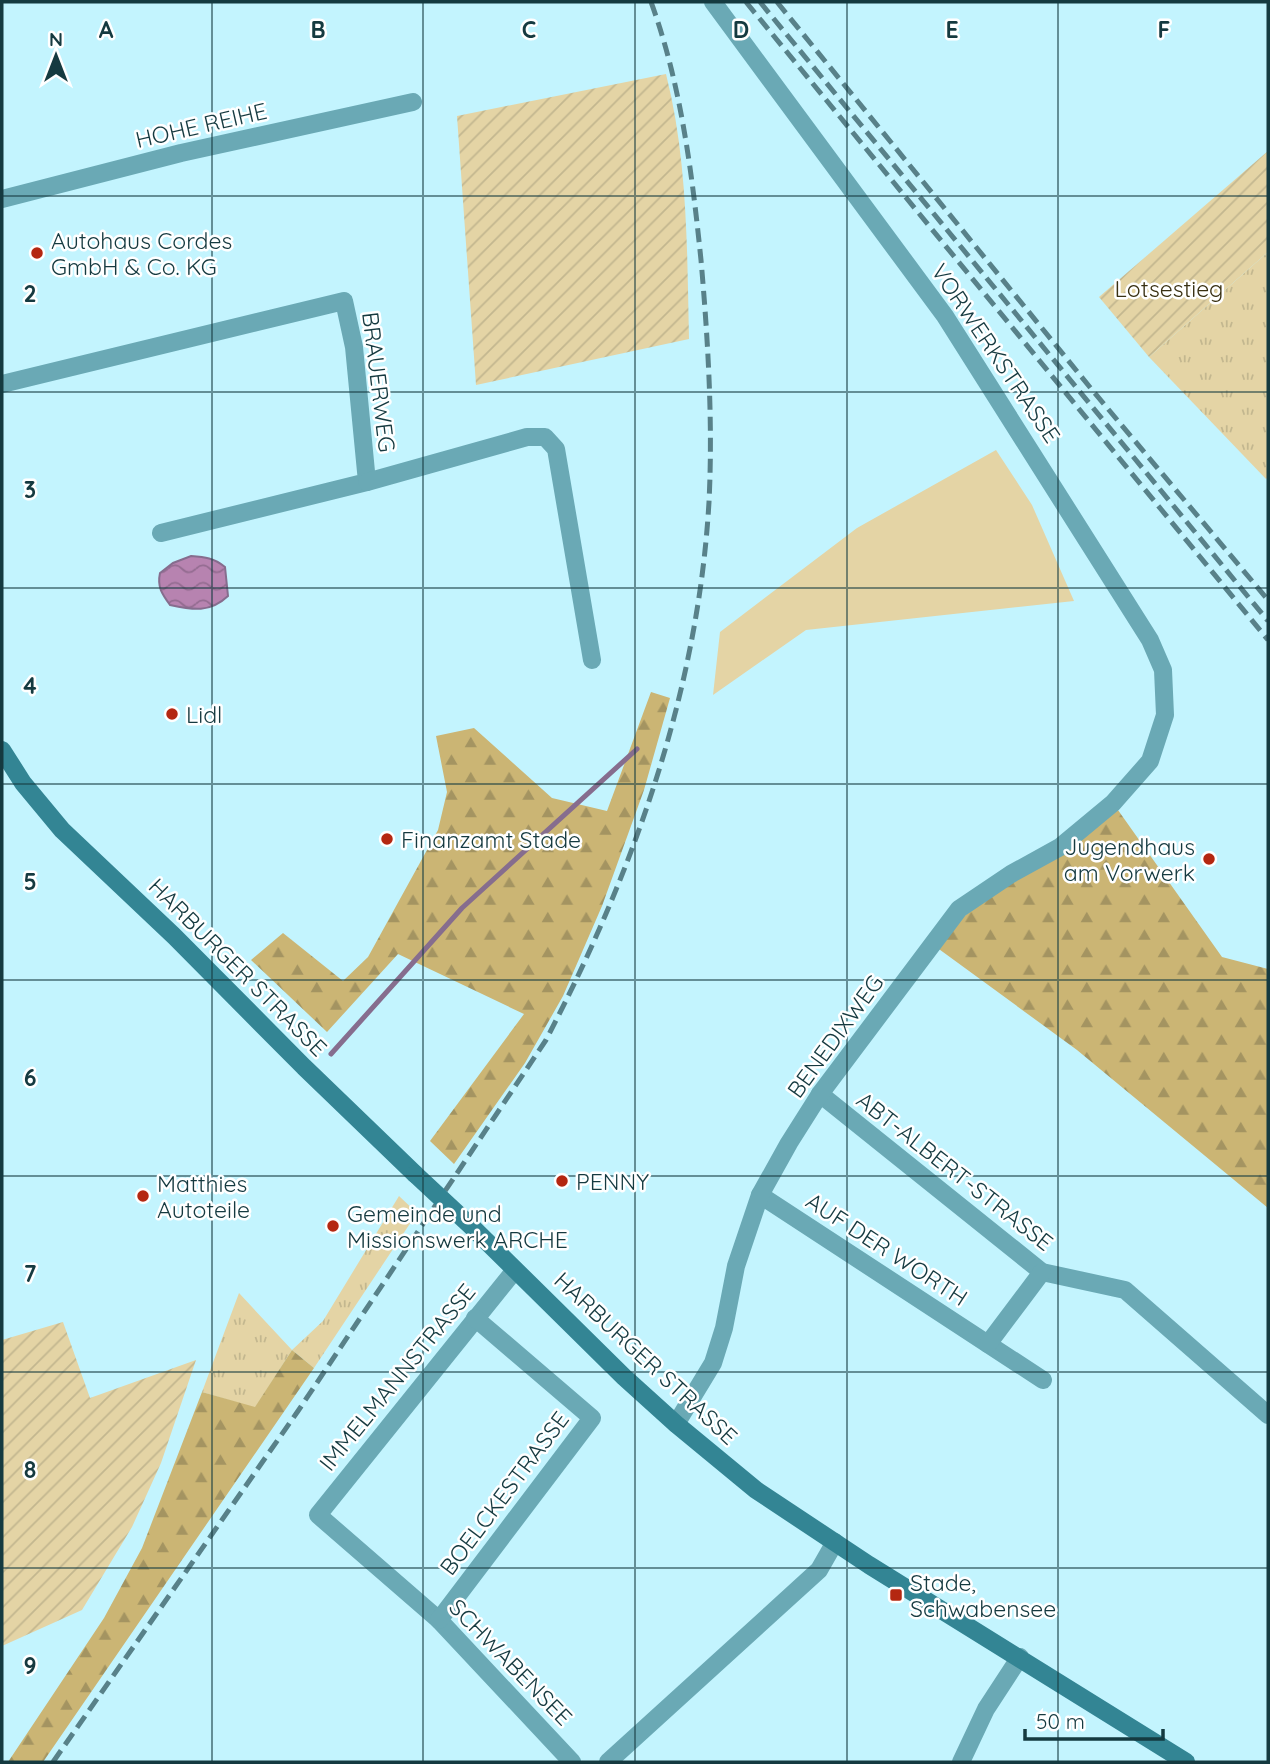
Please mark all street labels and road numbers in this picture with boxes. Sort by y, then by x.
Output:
street label: HOHE REIHE [132,96,270,154]
street label: VORWERKSTRASSE [925,258,1067,448]
street label: BRAUERWEG [356,310,402,454]
street label: HARBURGER STRASSE [143,872,333,1062]
street label: BENEDIXWEG [781,969,889,1103]
street label: ABT-ALBERT-STRASSE [851,1085,1059,1257]
street label: AUF DER WORTH [801,1186,973,1312]
street label: HARBURGER STRASSE [548,1265,744,1451]
street label: IMMELMANNSTRASSE [313,1278,481,1476]
street label: BOELCKESTRASSE [433,1405,575,1581]
street label: SCHWABENSEE [443,1593,579,1731]

